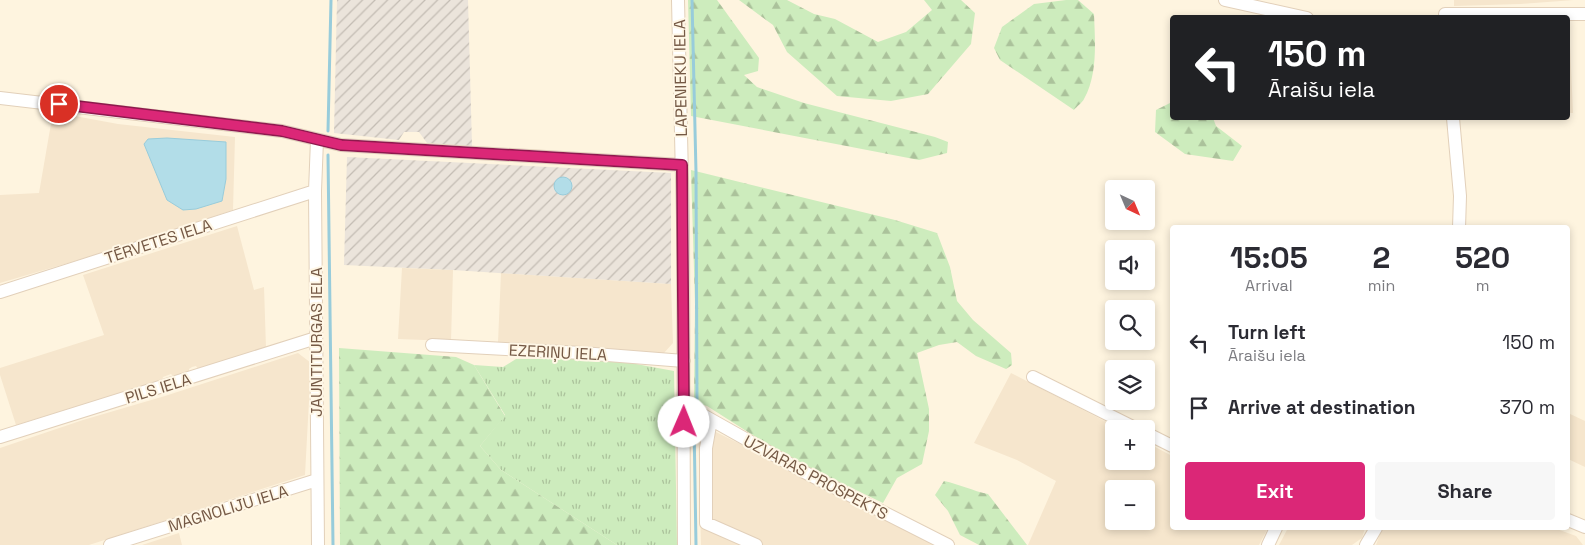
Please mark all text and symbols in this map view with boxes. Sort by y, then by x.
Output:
street label: LAPENIEKU IELA [669,19,692,137]
text: 150 m [1268,32,1366,76]
icon: left [1185,35,1250,100]
text: Āraišu iela [1268,75,1375,103]
pin [38,83,80,125]
icon: arrive [45,90,73,118]
north arrow [1105,180,1155,230]
map controls [1105,180,1155,530]
street label: TĒRVETES IELA [102,214,214,269]
text: 15:05 [1230,238,1308,277]
text: 2 [1373,238,1390,277]
text: 520 [1455,238,1510,277]
button: sound [1105,240,1155,290]
street label: JAUNTITURGAS IELA [306,267,327,417]
text: Arrival [1245,275,1293,296]
text: min [1368,275,1395,296]
text: m [1476,275,1489,296]
button: search [1105,300,1155,350]
text: Turn left [1228,320,1306,345]
icon: left [1185,329,1213,357]
text: 150 m [1502,330,1555,355]
street label: EZERIŅU IELA [508,339,608,366]
text: Āraišu iela [1228,345,1306,366]
button: layers [1105,360,1155,410]
street label: PILS IELA [123,369,194,408]
icon: arrive [1185,394,1213,422]
position arrow [657,395,709,447]
text: Arrive at destination [1228,395,1416,420]
text: 370 m [1500,395,1555,420]
button: + [1105,420,1155,470]
street label: UZVARAS PROSPEKTS [740,430,892,525]
button: Exit [1185,462,1365,520]
button: Share [1375,462,1555,520]
street label: MAGNOLIJU IELA [166,480,291,537]
button: − [1105,480,1155,530]

